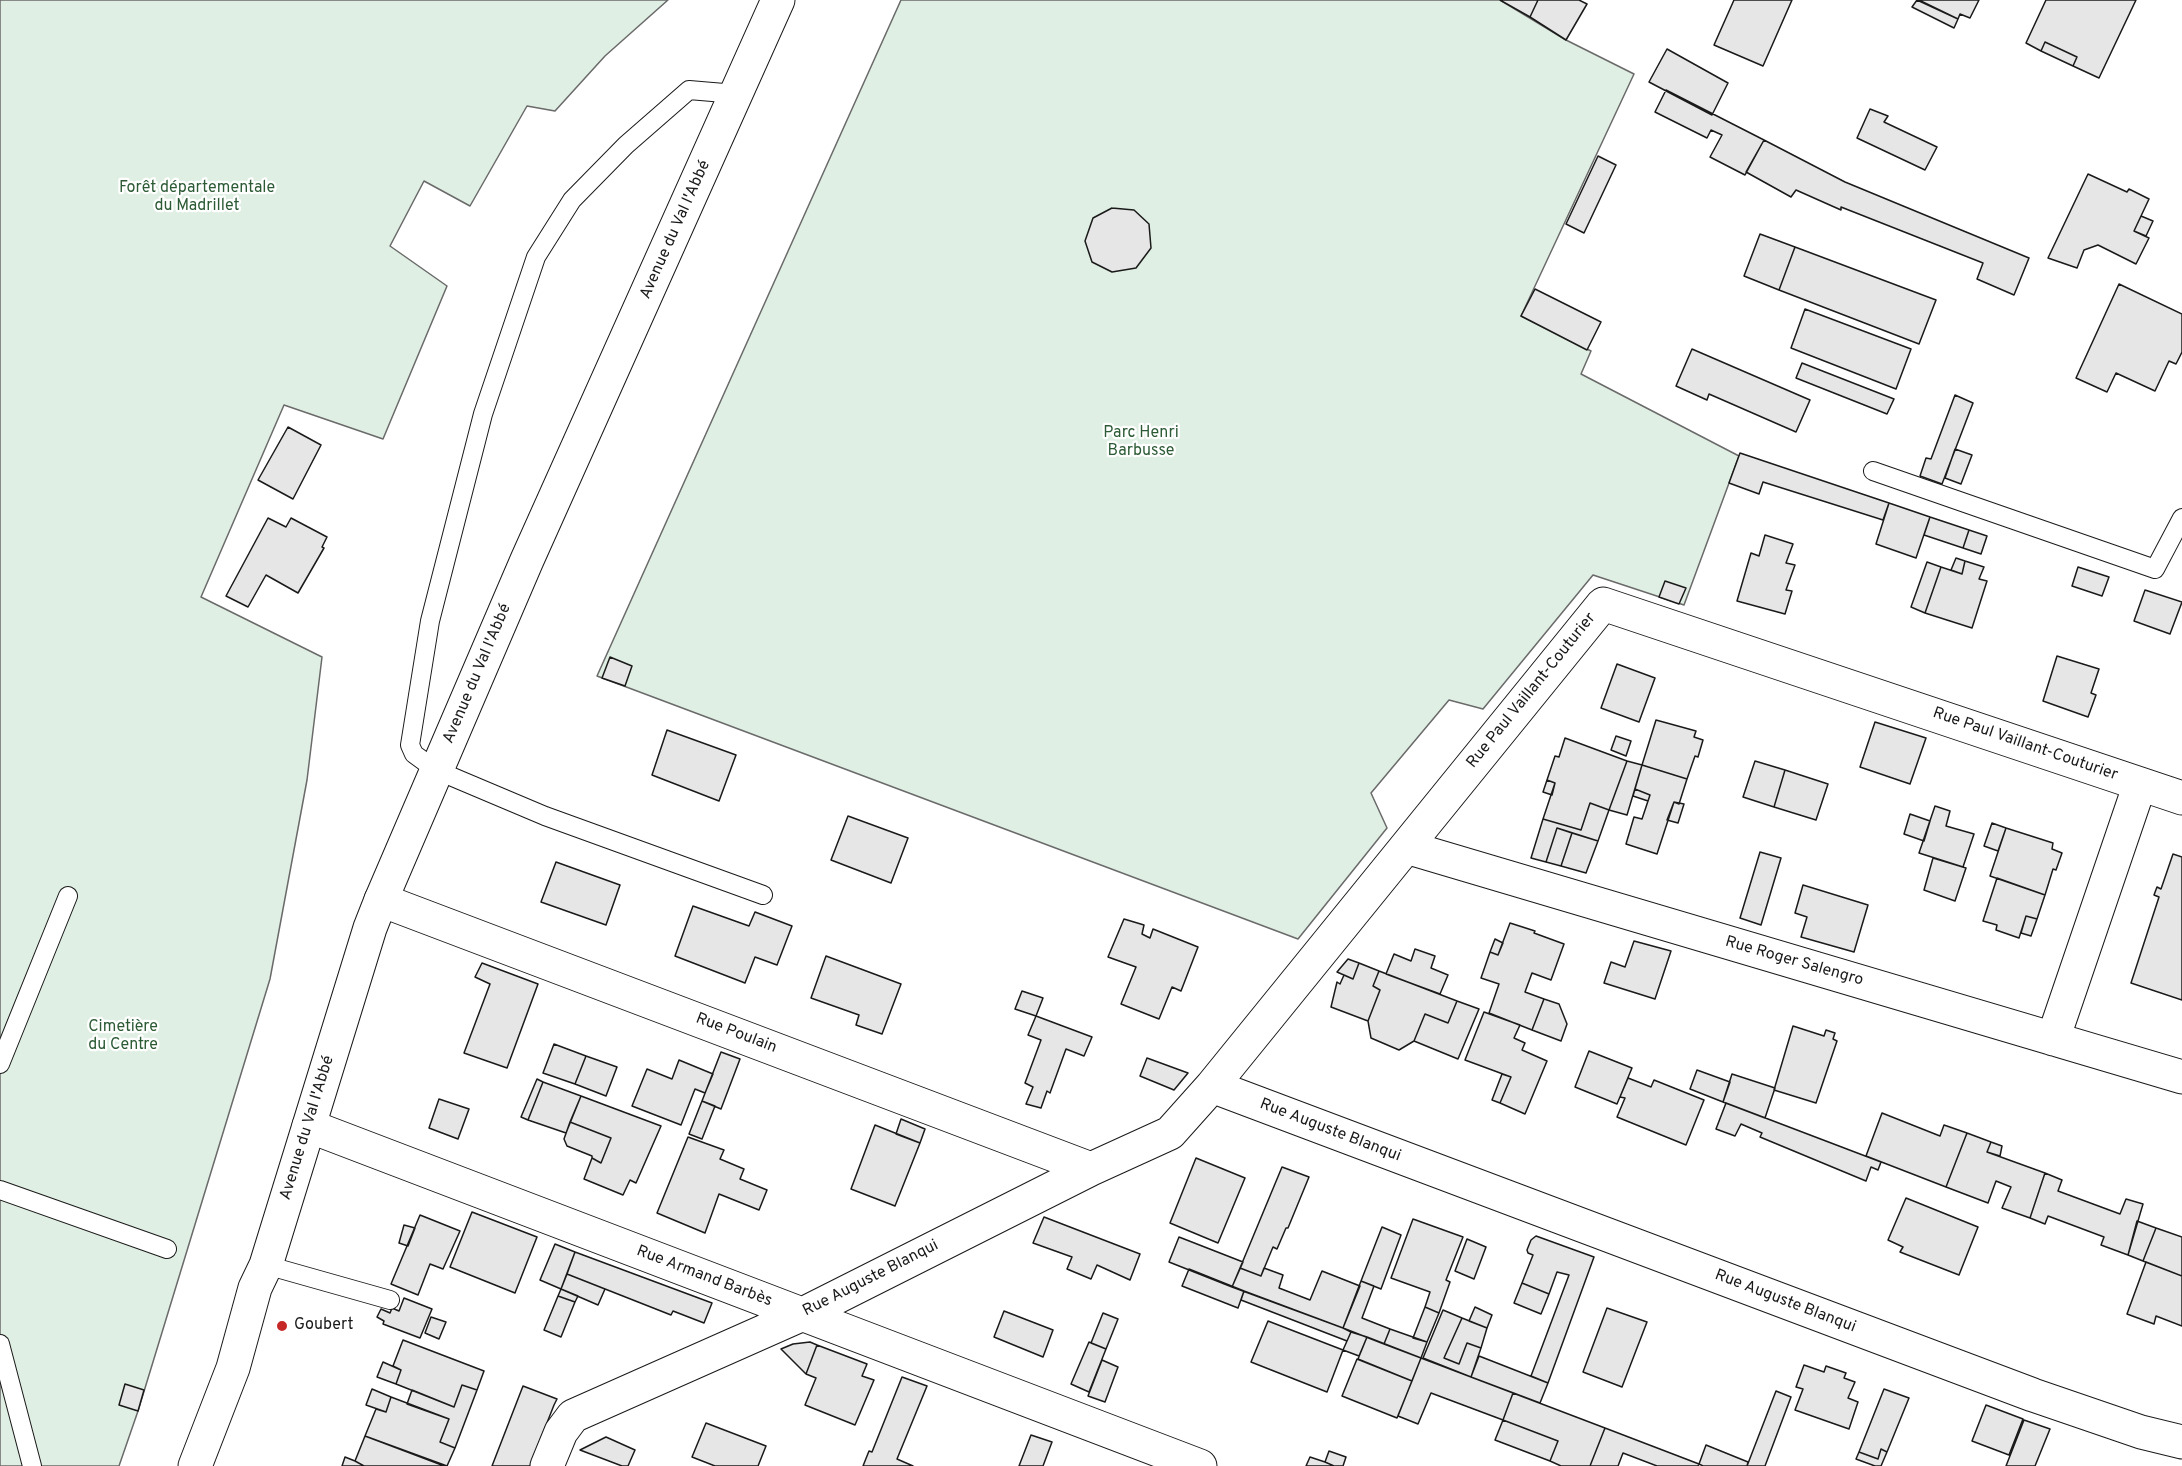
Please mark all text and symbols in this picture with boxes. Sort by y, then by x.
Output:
street label: Avenue du Val l'Abbé [637,158,715,302]
park label: Forêt départementale du Madrillet [119,179,275,217]
park label: Parc Henri Barbusse [1103,424,1179,462]
street label: Avenue du Val l'Abbé [440,601,516,747]
street label: Rue Paul Vaillant-Couturier [1463,609,1601,773]
street label: Rue Paul Vaillant-Couturier [1930,704,2120,786]
street label: Rue Roger Salengro [1723,933,1865,991]
street label: Rue Poulain [693,1010,779,1058]
park label: Cimetière du Centre [88,1018,158,1056]
street label: Avenue du Val l'Abbé [277,1053,339,1203]
street label: Rue Auguste Blanqui [1257,1095,1403,1167]
street label: Rue Auguste Blanqui [800,1236,942,1322]
street label: Rue Armand Barbès [633,1242,775,1312]
street label: Rue Auguste Blanqui [1712,1266,1858,1338]
place label: Goubert [294,1316,353,1336]
marker: Goubert [275,1319,289,1333]

